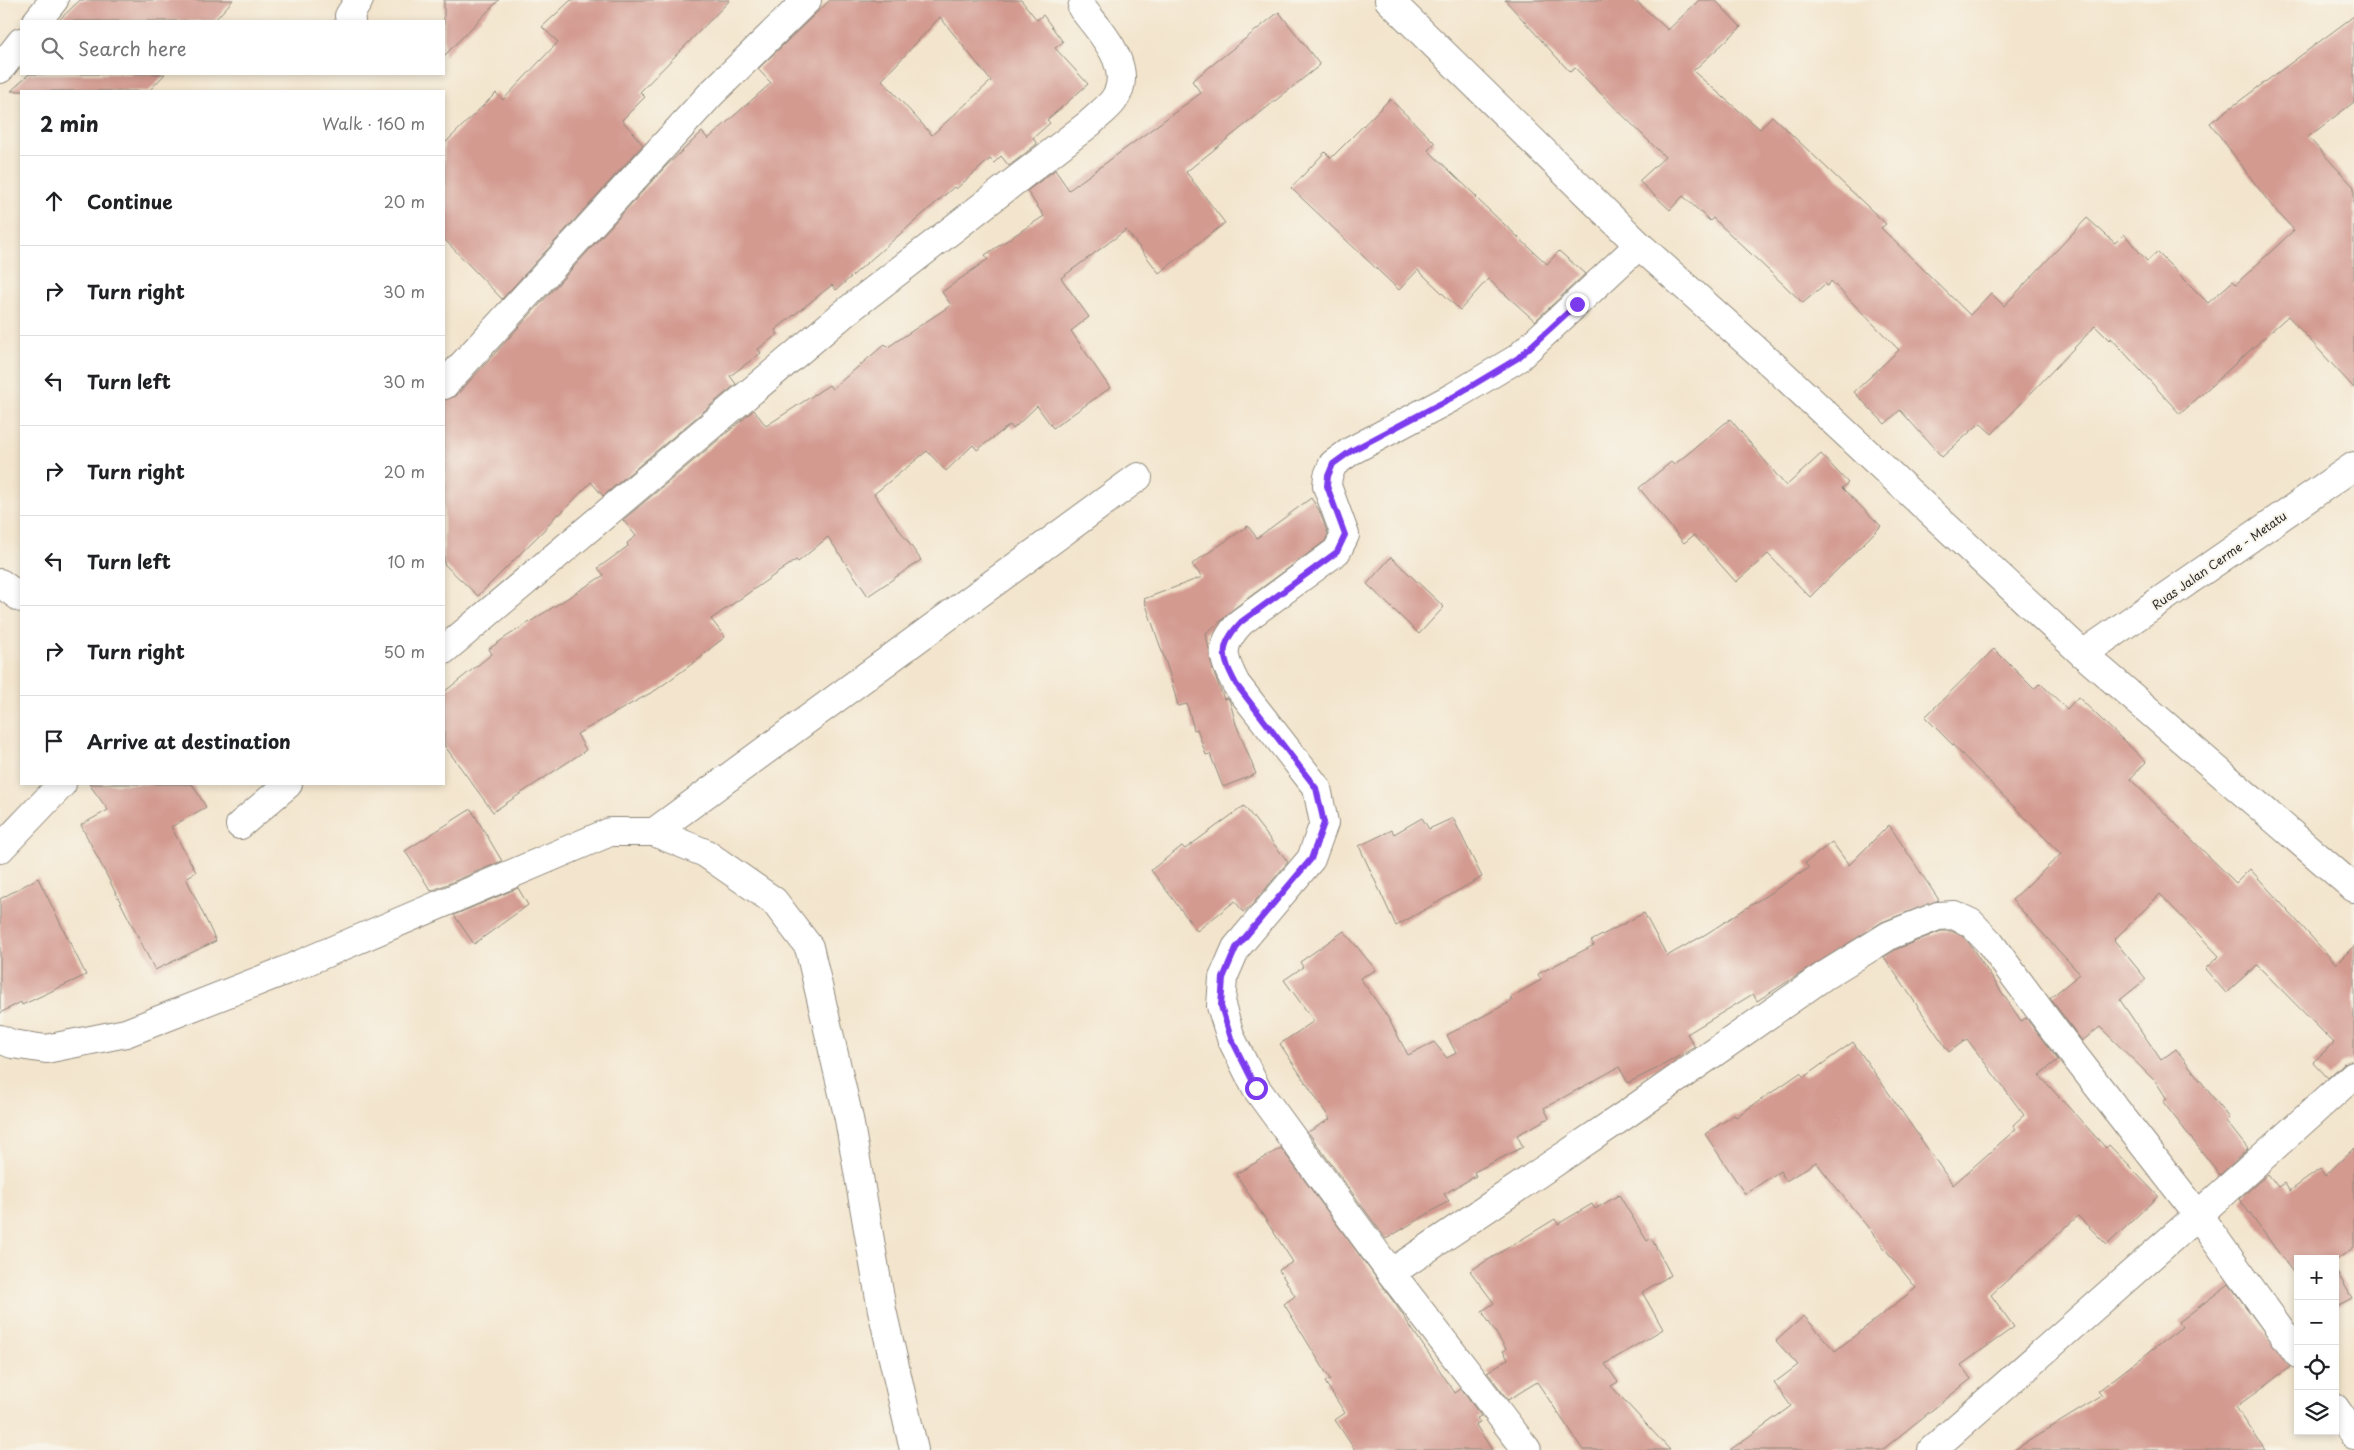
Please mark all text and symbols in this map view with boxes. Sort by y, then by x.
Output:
search box [20,20,445,75]
icon: search [38,34,66,62]
text: Search here [78,34,187,62]
text: 2 min [40,107,99,139]
text: Walk · 160 m [322,111,425,135]
icon: ahead [40,187,68,215]
text: Continue [87,187,173,215]
text: 20 m [384,189,425,213]
icon: right [40,277,68,305]
text: Turn right [87,277,185,305]
text: 30 m [383,279,425,303]
route end [1566,293,1589,316]
icon: left [40,367,68,395]
text: Turn left [87,367,171,395]
text: 30 m [383,369,425,393]
icon: right [40,457,68,485]
text: Turn right [87,457,185,485]
text: 20 m [384,459,425,483]
street label: Ruas Jalan Cerme - Metatu [2148,507,2290,613]
icon: left [40,547,68,575]
text: Turn left [87,547,171,575]
text: 10 m [388,549,425,573]
icon: right [40,637,68,665]
text: Turn right [87,637,185,665]
text: 50 m [384,639,425,663]
icon: arrive [40,727,68,755]
text: Arrive at destination [87,727,291,755]
route start [1245,1077,1268,1100]
map controls [2294,1255,2339,1435]
button: + [2294,1255,2339,1300]
button: − [2294,1300,2339,1345]
button: locate [2294,1345,2339,1390]
button: layers [2294,1390,2339,1435]

